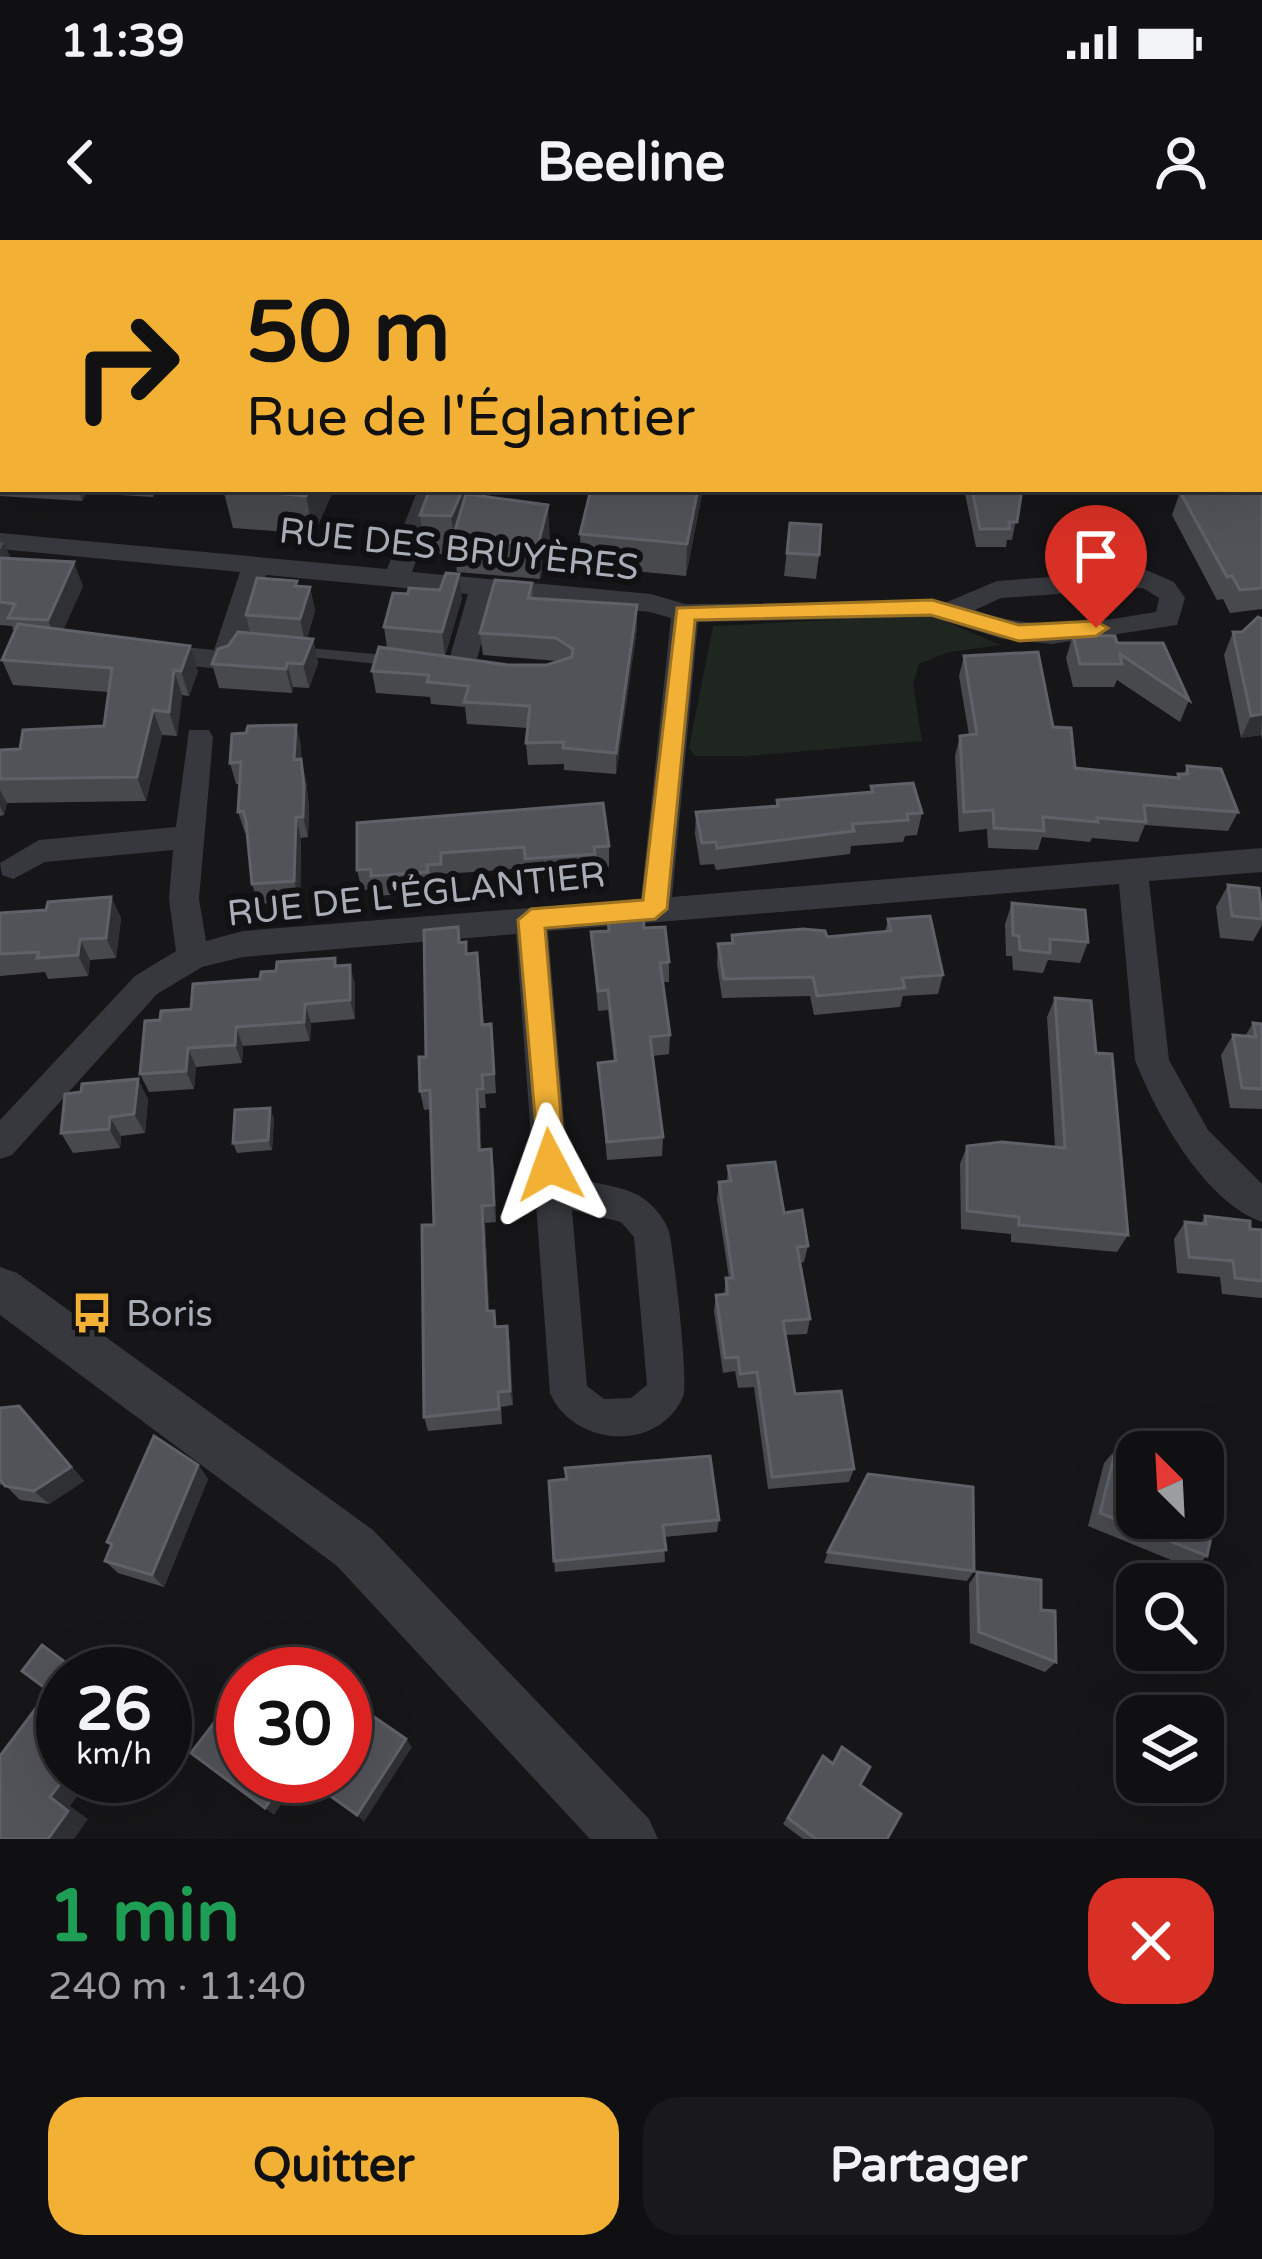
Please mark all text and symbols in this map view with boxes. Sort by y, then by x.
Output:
text: 11:39 [60,15,185,69]
icon: back [48,129,114,195]
icon: person [1148,129,1214,195]
text: Beeline [537,130,725,195]
text: 50 m [246,283,450,384]
icon: right [48,288,204,444]
text: Rue de l'Églantier [246,385,695,450]
pin [1045,505,1147,628]
street label: RUE DES BRUYÈRES [277,509,641,590]
icon: arrive [1063,523,1129,589]
street label: RUE DE L'ÉGLANTIER [225,853,607,936]
position arrow [487,1102,613,1228]
bus stop icon: Boris [69,1290,115,1336]
place label: Boris [126,1293,213,1336]
north arrow [1116,1431,1224,1539]
map controls [1116,1431,1224,1803]
button: search [1116,1563,1224,1671]
speed limit sign: 30 [216,1647,372,1803]
text: 26 [76,1674,152,1746]
button: layers [1116,1695,1224,1803]
text: km/h [76,1736,152,1773]
text: 1 min [48,1874,240,1961]
button: close [1088,1878,1214,2004]
text: 240 m · 11:40 [48,1963,306,2010]
button: Quitter [48,2097,619,2235]
button: Partager [643,2097,1214,2235]

